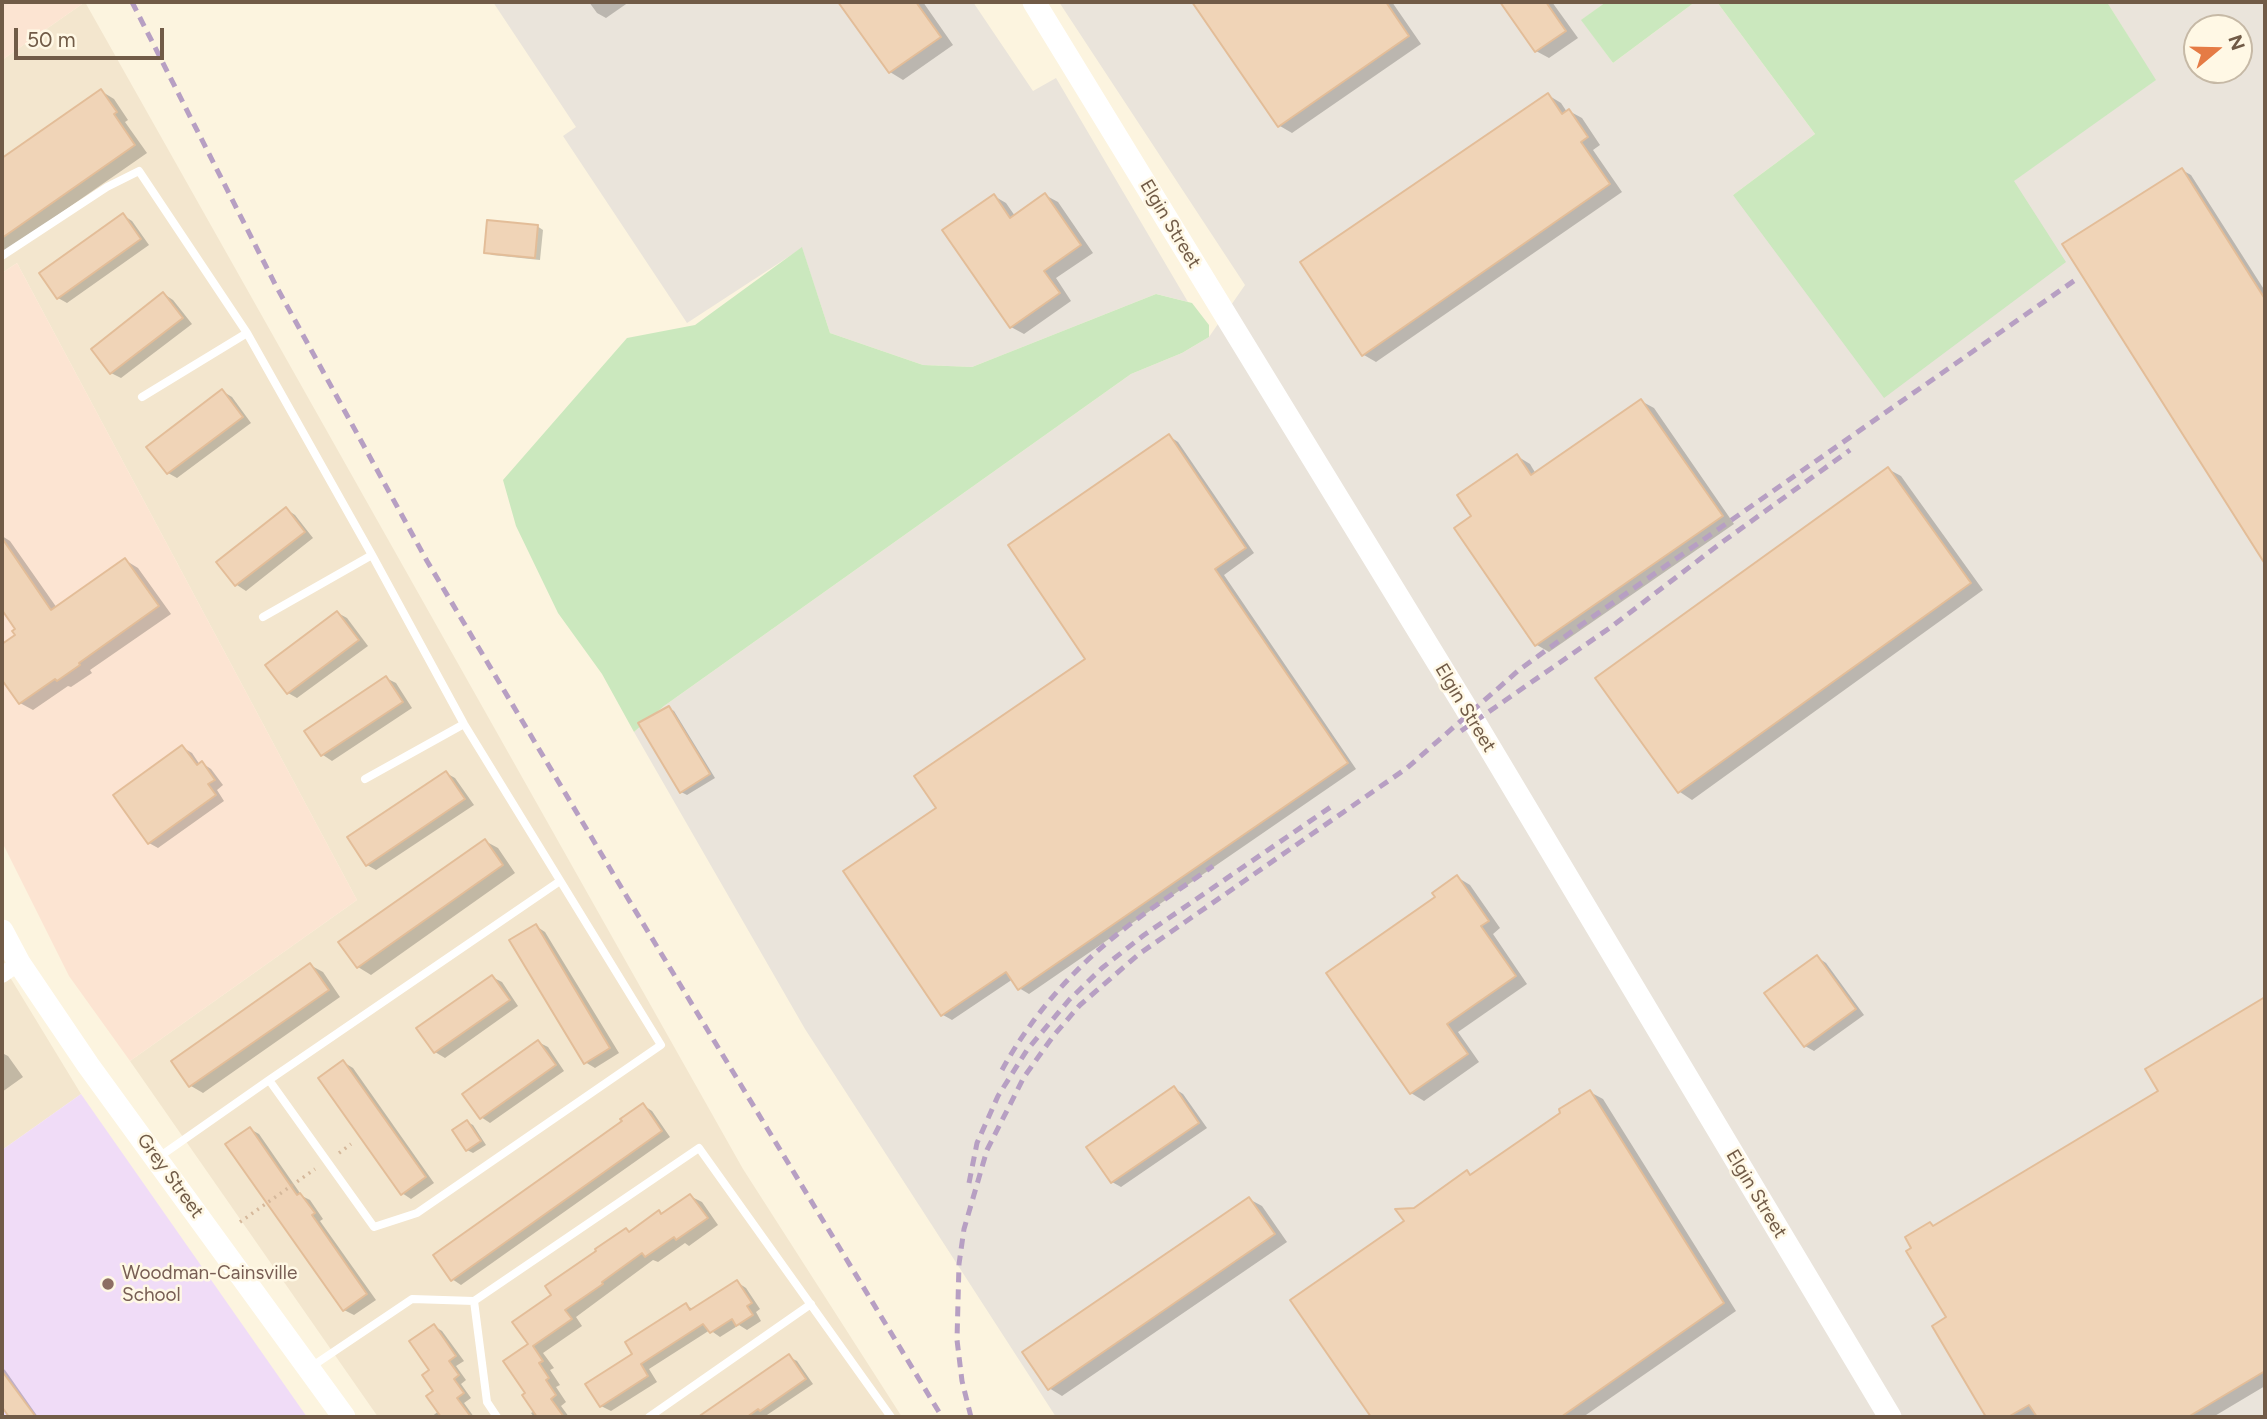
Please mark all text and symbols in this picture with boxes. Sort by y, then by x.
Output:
scale bar [18,14,168,58]
north arrow [2183,14,2253,84]
text: 50 m [27,27,76,52]
text: N [2223,32,2250,53]
street label: Elgin Street [1135,175,1205,273]
street label: Elgin Street [1430,659,1500,757]
street label: Grey Street [132,1129,208,1223]
street label: Elgin Street [1721,1145,1791,1243]
place label: Woodman-Cainsville School [122,1262,297,1306]
marker: Woodman-Cainsville School [100,1276,116,1292]

